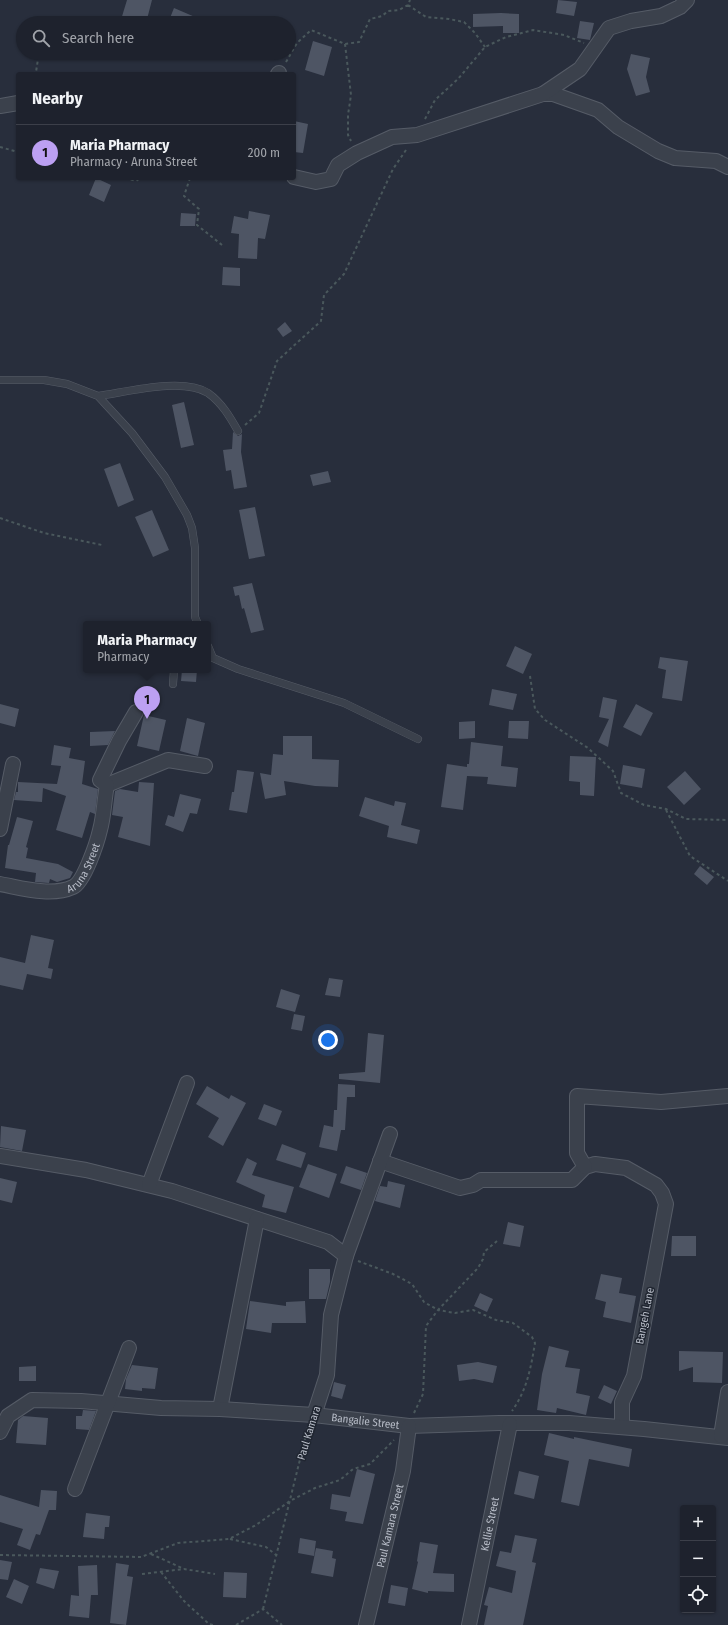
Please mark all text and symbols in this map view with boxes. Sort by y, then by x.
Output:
search box [16,16,296,60]
icon: search [30,27,52,49]
text: Search here [62,29,134,47]
text: Nearby [32,88,83,109]
text: Maria Pharmacy [70,136,169,154]
text: 1 [42,145,48,160]
text: 200 m [248,145,280,160]
text: Pharmacy · Aruna Street [70,154,197,169]
popup [83,621,211,673]
text: Maria Pharmacy [97,631,197,649]
text: Pharmacy [97,649,149,664]
pin: 1 [134,686,160,719]
street label: Aruna Street [65,841,102,895]
your location [318,1030,338,1050]
street label: Bangeh Lane [633,1287,657,1345]
street label: Paul Kamara [295,1404,323,1462]
street label: Bangalie Street [331,1411,400,1431]
street label: Paul Kamara Street [374,1482,406,1569]
street label: Kellie Street [478,1496,502,1552]
map controls [680,1505,716,1613]
button: + [680,1505,716,1541]
button: − [680,1541,716,1577]
button: locate [680,1577,716,1613]

